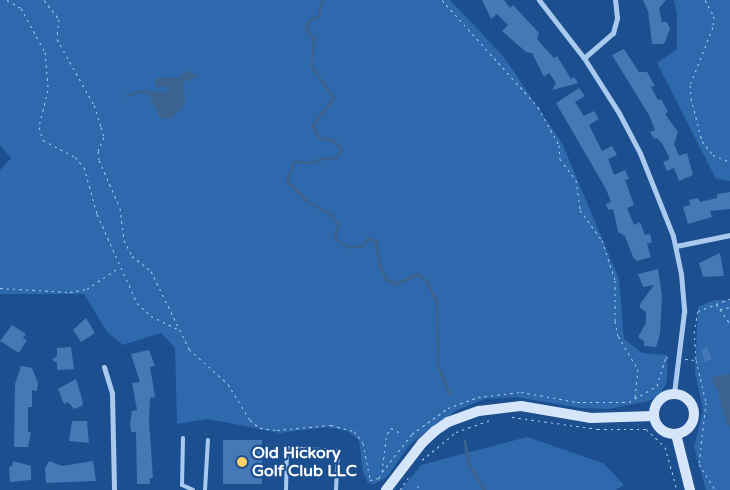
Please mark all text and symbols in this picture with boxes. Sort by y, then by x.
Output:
place label: Old Hickory Golf Club LLC [252,443,357,481]
marker: Old Hickory Golf Club LLC [236,456,248,468]

